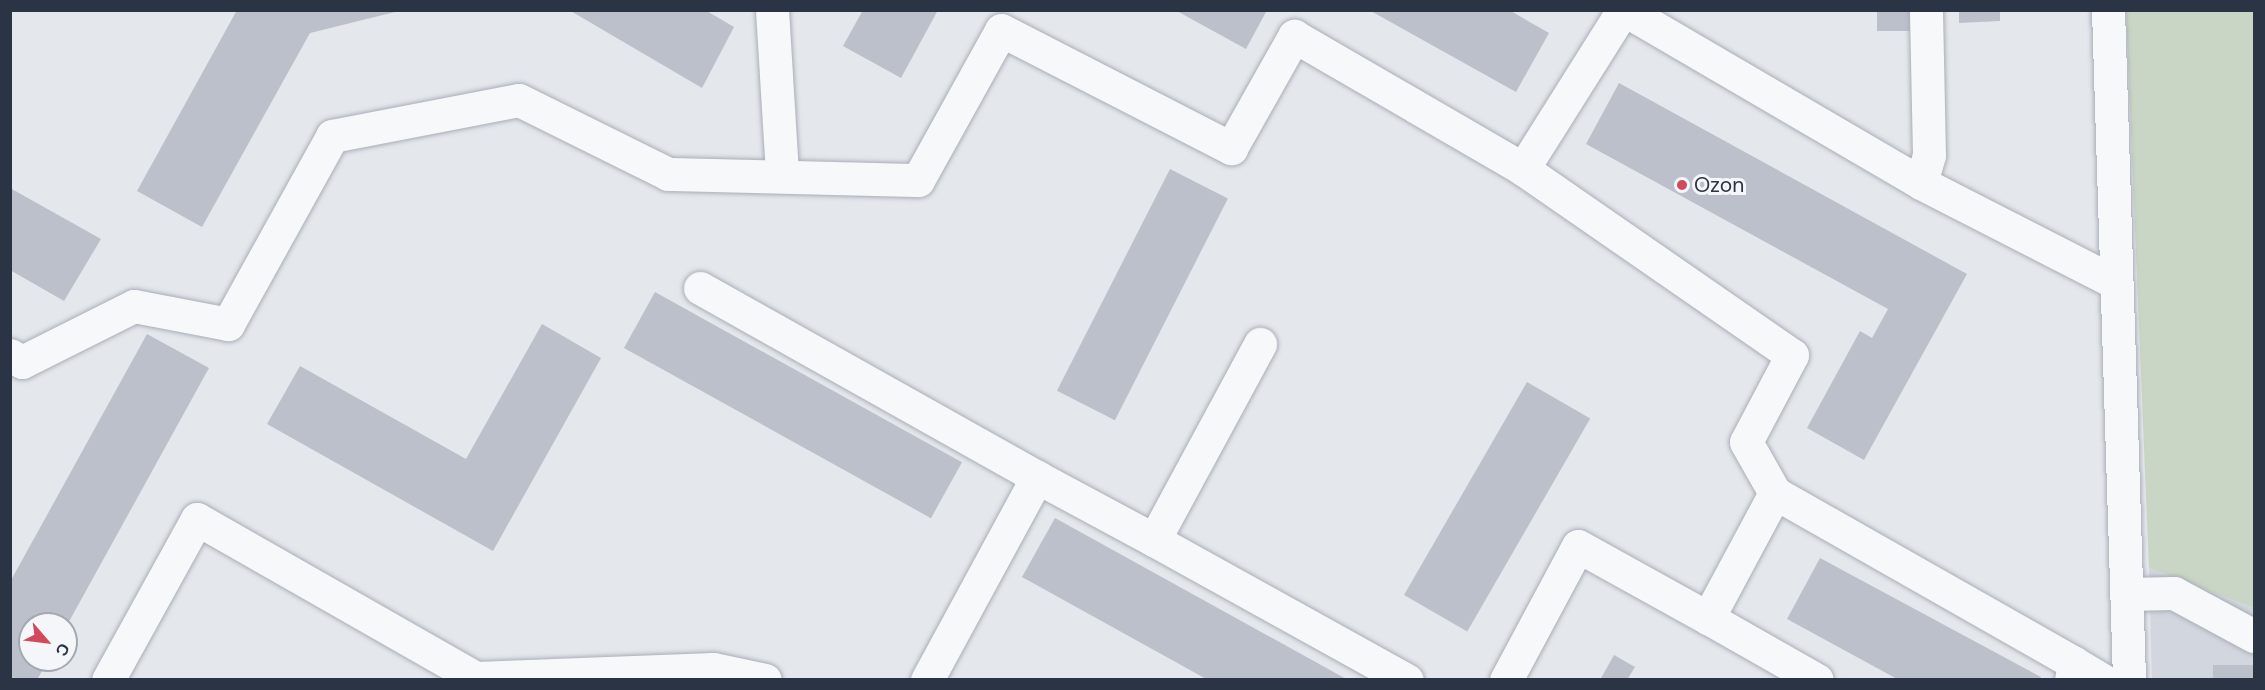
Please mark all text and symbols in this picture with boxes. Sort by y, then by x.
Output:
place label: Ozon [1694,172,1744,198]
marker: Ozon [1675,178,1689,192]
north arrow [18,612,78,672]
text: С [51,640,75,660]

